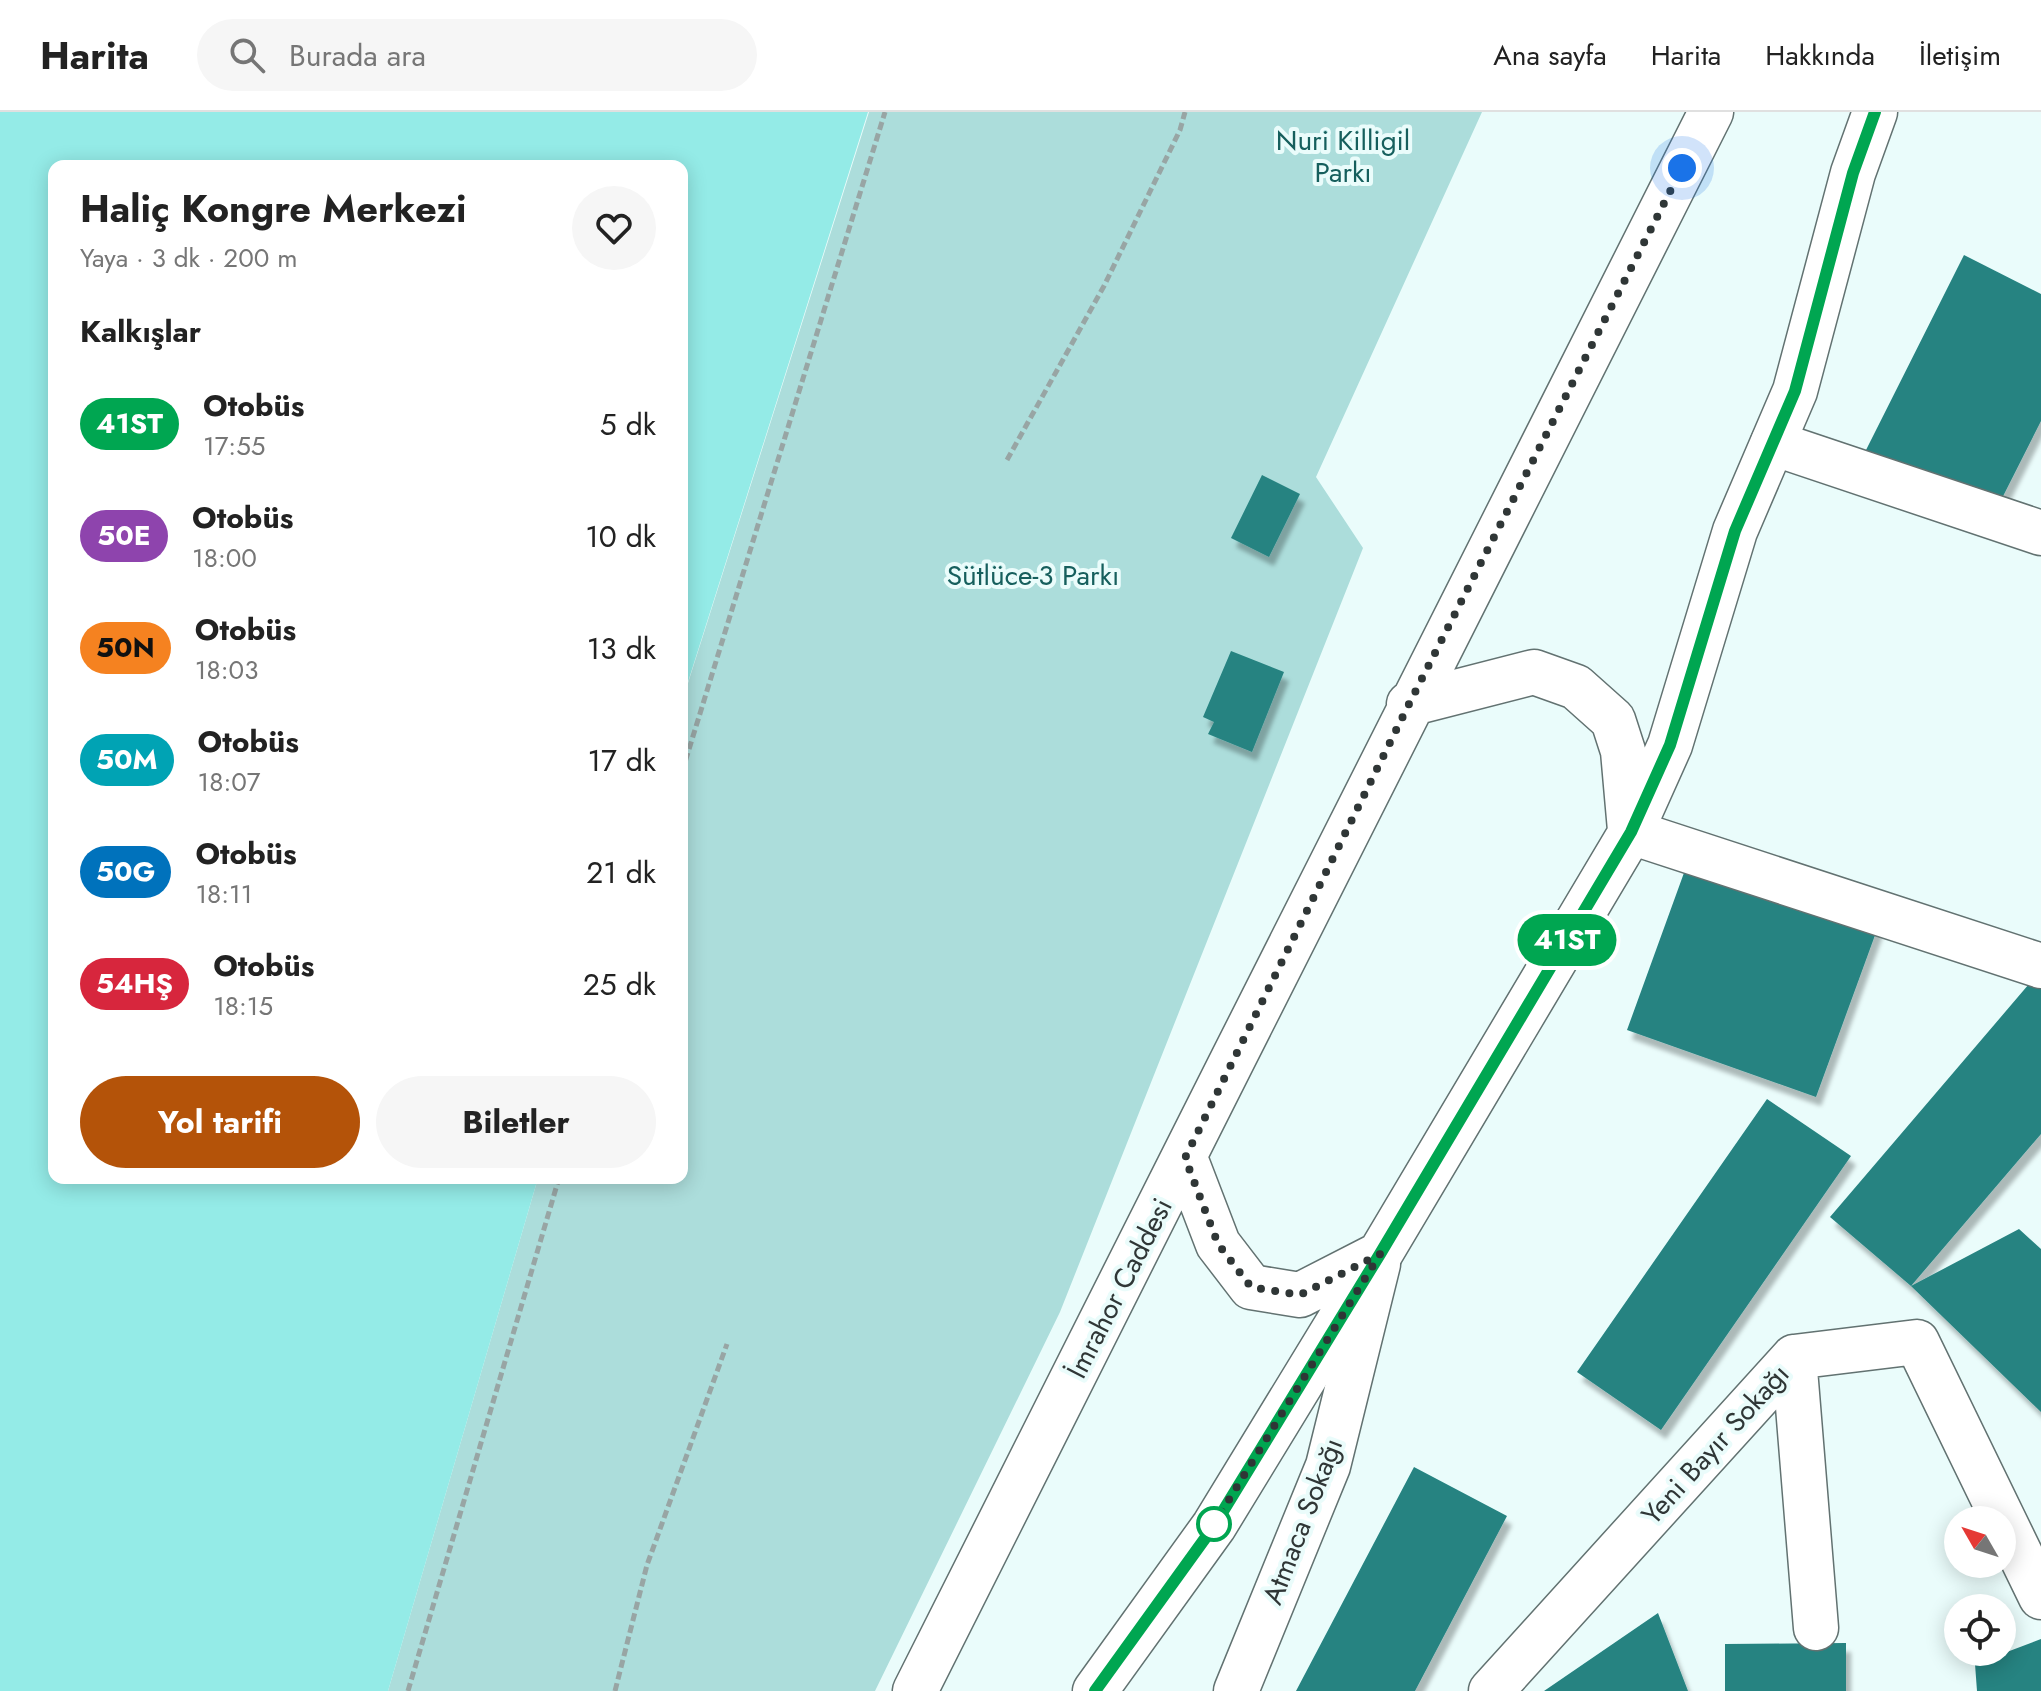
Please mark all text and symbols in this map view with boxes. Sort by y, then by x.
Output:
search box [197,19,757,91]
text: Harita [40,28,149,83]
icon: search [225,33,269,77]
text: Burada ara [289,34,426,77]
text: Ana sayfa [1493,35,1607,76]
text: Harita [1651,35,1721,76]
text: Hakkında [1765,35,1875,76]
text: İletişim [1919,35,2001,76]
park label: Nuri Killigil Parkı [1276,120,1410,193]
your location [1662,148,1702,188]
text: Haliç Kongre Merkezi [80,181,467,236]
button: heart [572,186,656,270]
text: Yaya · 3 dk · 200 m [80,239,297,277]
text: Kalkışlar [80,310,201,353]
text: Otobüs [203,384,304,427]
text: 41ST [96,403,163,444]
text: 5 dk [600,403,656,446]
text: 17:55 [203,427,266,465]
text: Otobüs [192,496,293,539]
text: 50E [97,515,151,556]
text: 10 dk [585,515,656,558]
text: 18:00 [192,539,257,577]
park label: Sütlüce-3 Parkı [947,555,1119,596]
text: Otobüs [195,608,296,651]
text: 50N [96,627,155,668]
text: 13 dk [587,627,656,670]
text: 18:03 [195,651,258,689]
text: Otobüs [198,720,299,763]
text: 50M [96,739,158,780]
text: 17 dk [587,739,656,782]
text: 18:07 [198,763,261,801]
text: Otobüs [195,832,297,875]
text: 50G [96,851,155,892]
text: 21 dk [586,851,656,894]
text: 18:11 [195,875,253,913]
line badge: 41ST [1511,914,1623,966]
text: 41ST [1533,919,1601,960]
text: Otobüs [213,944,314,987]
text: 54HŞ [96,963,173,1004]
text: 25 dk [583,963,656,1006]
text: 18:15 [213,987,273,1025]
button: Yol tarifi [80,1076,360,1168]
button: Biletler [376,1076,656,1168]
street label: İmrahor Caddesi [1056,1191,1183,1385]
street label: Yeni Bayır Sokağı [1632,1355,1799,1534]
street label: Atmaca Sokağı [1252,1432,1353,1610]
north arrow [1944,1506,2016,1578]
map controls [1944,1506,2016,1666]
unlabelled marker [1197,1507,1231,1541]
button: locate [1944,1594,2016,1666]

